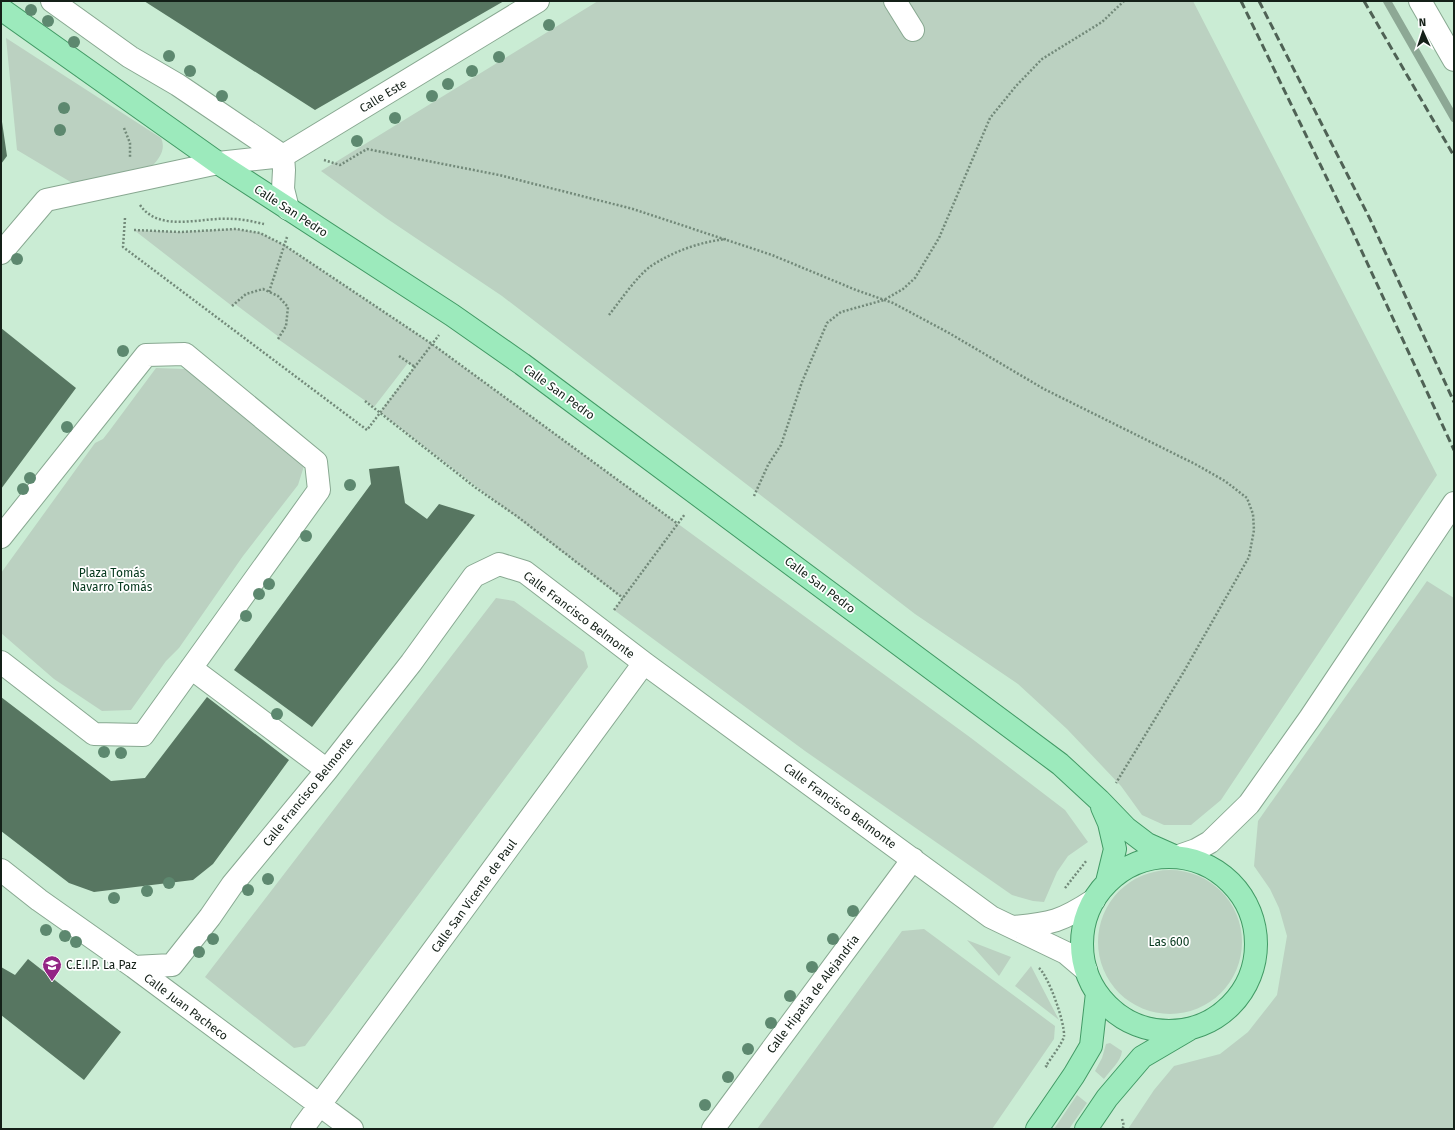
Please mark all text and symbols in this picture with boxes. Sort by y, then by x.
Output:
north arrow [1403,12,1443,52]
text: N [1419,16,1426,29]
street label: Calle Este [357,77,409,115]
street label: Calle San Pedro [252,182,330,240]
street label: Calle San Pedro [521,361,597,423]
street label: Calle San Pedro [782,554,858,616]
park label: Plaza Tomás Navarro Tomás [72,566,153,594]
street label: Calle Francisco Belmonte [521,569,637,661]
street label: Calle Francisco Belmonte [260,735,356,849]
street label: Calle Francisco Belmonte [781,760,899,852]
street label: Calle San Vicente de Paul [428,836,520,955]
street label: Calle Hipatia de Alejandria [764,932,862,1056]
park label: Las 600 [1149,935,1190,949]
school or university icon: C.E.I.P. La Paz [41,954,63,982]
place label: C.E.I.P. La Paz [66,958,137,972]
street label: Calle Juan Pacheco [141,971,231,1043]

